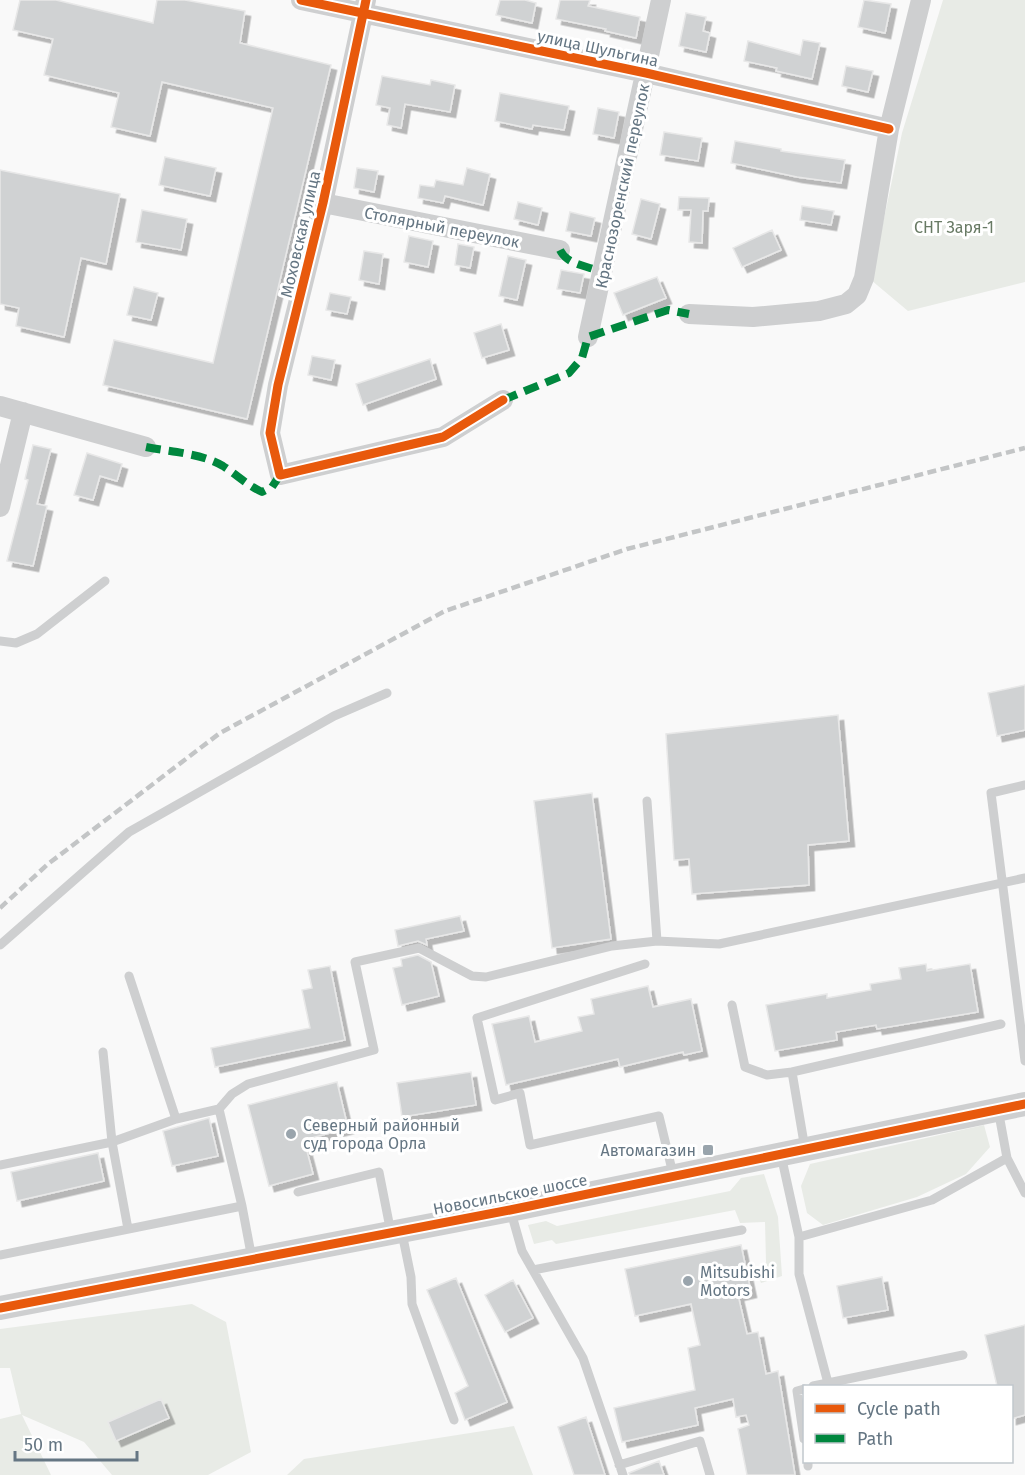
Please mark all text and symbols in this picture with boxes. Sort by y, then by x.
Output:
street label: улица Шульгина [536,26,660,71]
street label: Краснозоренский переулок [591,81,654,290]
street label: Моховская улица [277,169,324,299]
street label: Столярный переулок [363,203,522,252]
park label: СНТ Заря-1 [914,218,994,237]
place label: Северный районный суд города Орла [303,1116,460,1153]
marker: Северный районный суд города Орла [284,1127,298,1141]
place label: Автомагазин [601,1141,696,1160]
marker: Автомагазин [701,1143,715,1157]
street label: Новосильское шоссе [431,1170,589,1219]
place label: Mitsubishi Motors [700,1263,775,1300]
marker: Mitsubishi Motors [681,1274,695,1288]
legend [803,1385,1013,1463]
text: Cycle path [857,1398,941,1420]
scale bar [15,1424,136,1462]
text: Path [857,1428,893,1450]
text: 50 m [24,1434,63,1456]

